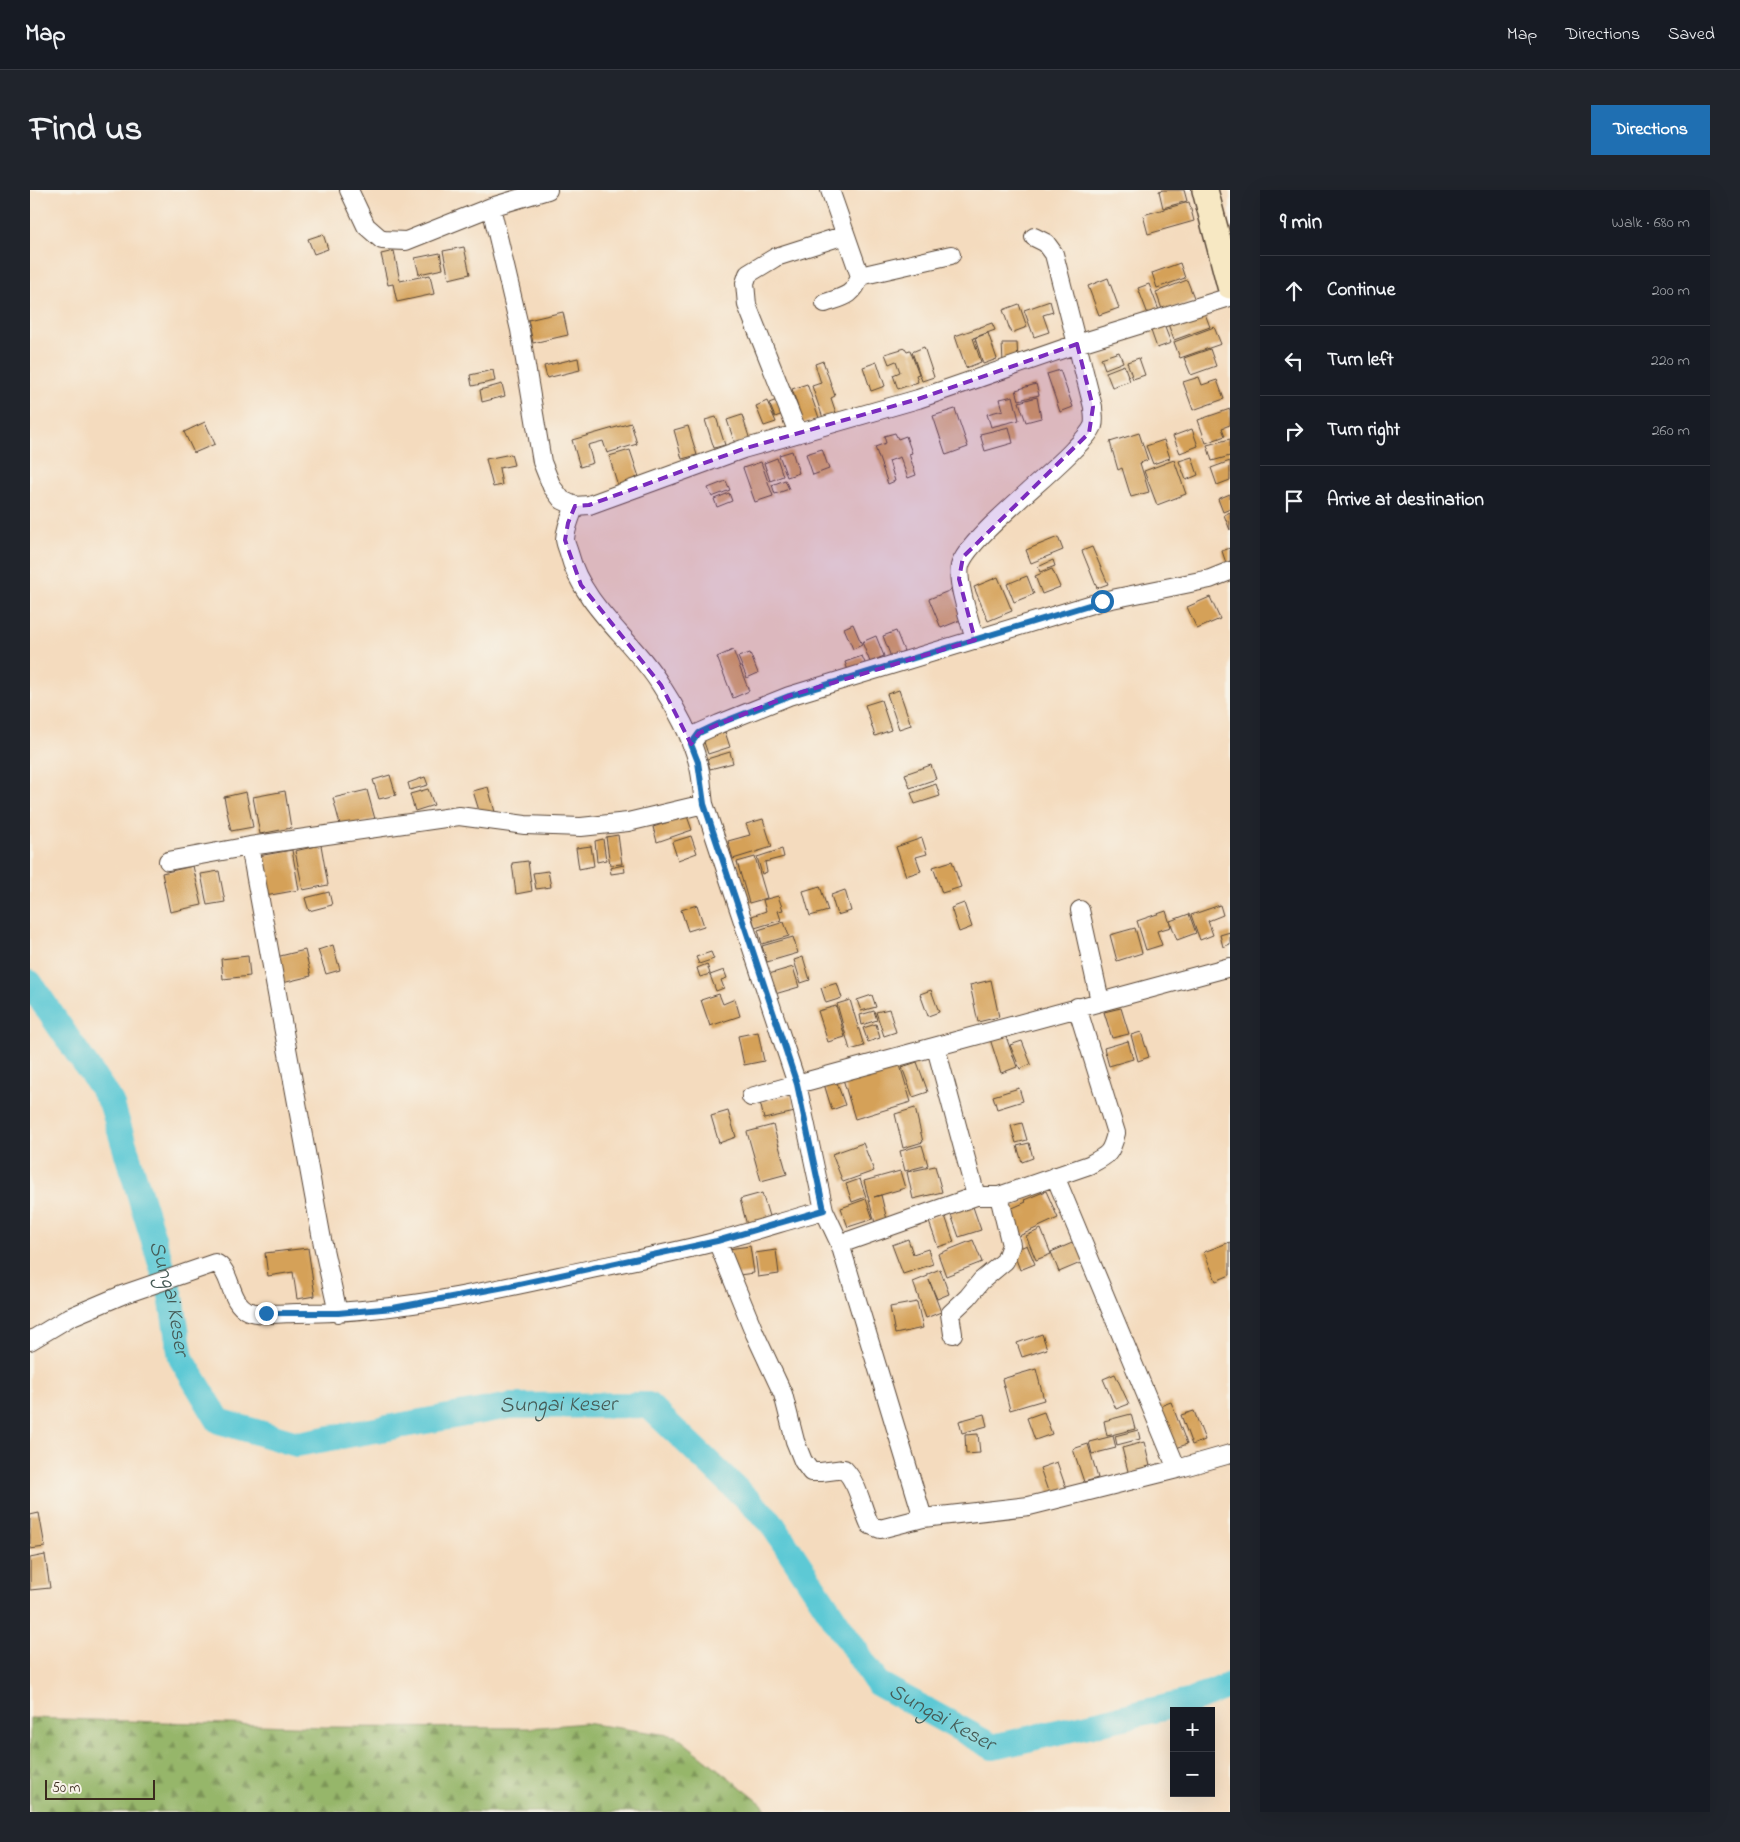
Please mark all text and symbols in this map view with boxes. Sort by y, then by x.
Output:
text: Map [25,17,66,52]
text: Map [1507,22,1537,48]
text: Directions [1565,22,1640,48]
text: Saved [1668,22,1715,48]
text: Find us [30,105,142,156]
button: Directions [1591,105,1710,155]
text: 9 min [1280,208,1322,238]
text: Walk · 680 m [1611,211,1690,235]
icon: ahead [1280,277,1308,305]
text: Continue [1327,277,1395,304]
text: 200 m [1652,279,1690,303]
icon: left [1280,347,1308,375]
text: Turn left [1327,347,1394,374]
text: 220 m [1651,349,1690,373]
icon: right [1280,417,1308,445]
text: Turn right [1327,417,1400,444]
text: 260 m [1652,419,1690,443]
icon: arrive [1280,487,1308,515]
text: Arrive at destination [1327,487,1484,514]
route start [1091,590,1114,613]
water label: Sungai Keser [139,1237,197,1361]
route end [255,1302,278,1325]
water label: Sungai Keser [497,1389,620,1424]
water label: Sungai Keser [882,1676,1003,1762]
map controls [1170,1707,1215,1797]
button: + [1170,1707,1215,1752]
button: − [1170,1752,1215,1797]
scale bar [45,1777,155,1800]
text: 50 m [52,1778,80,1799]

